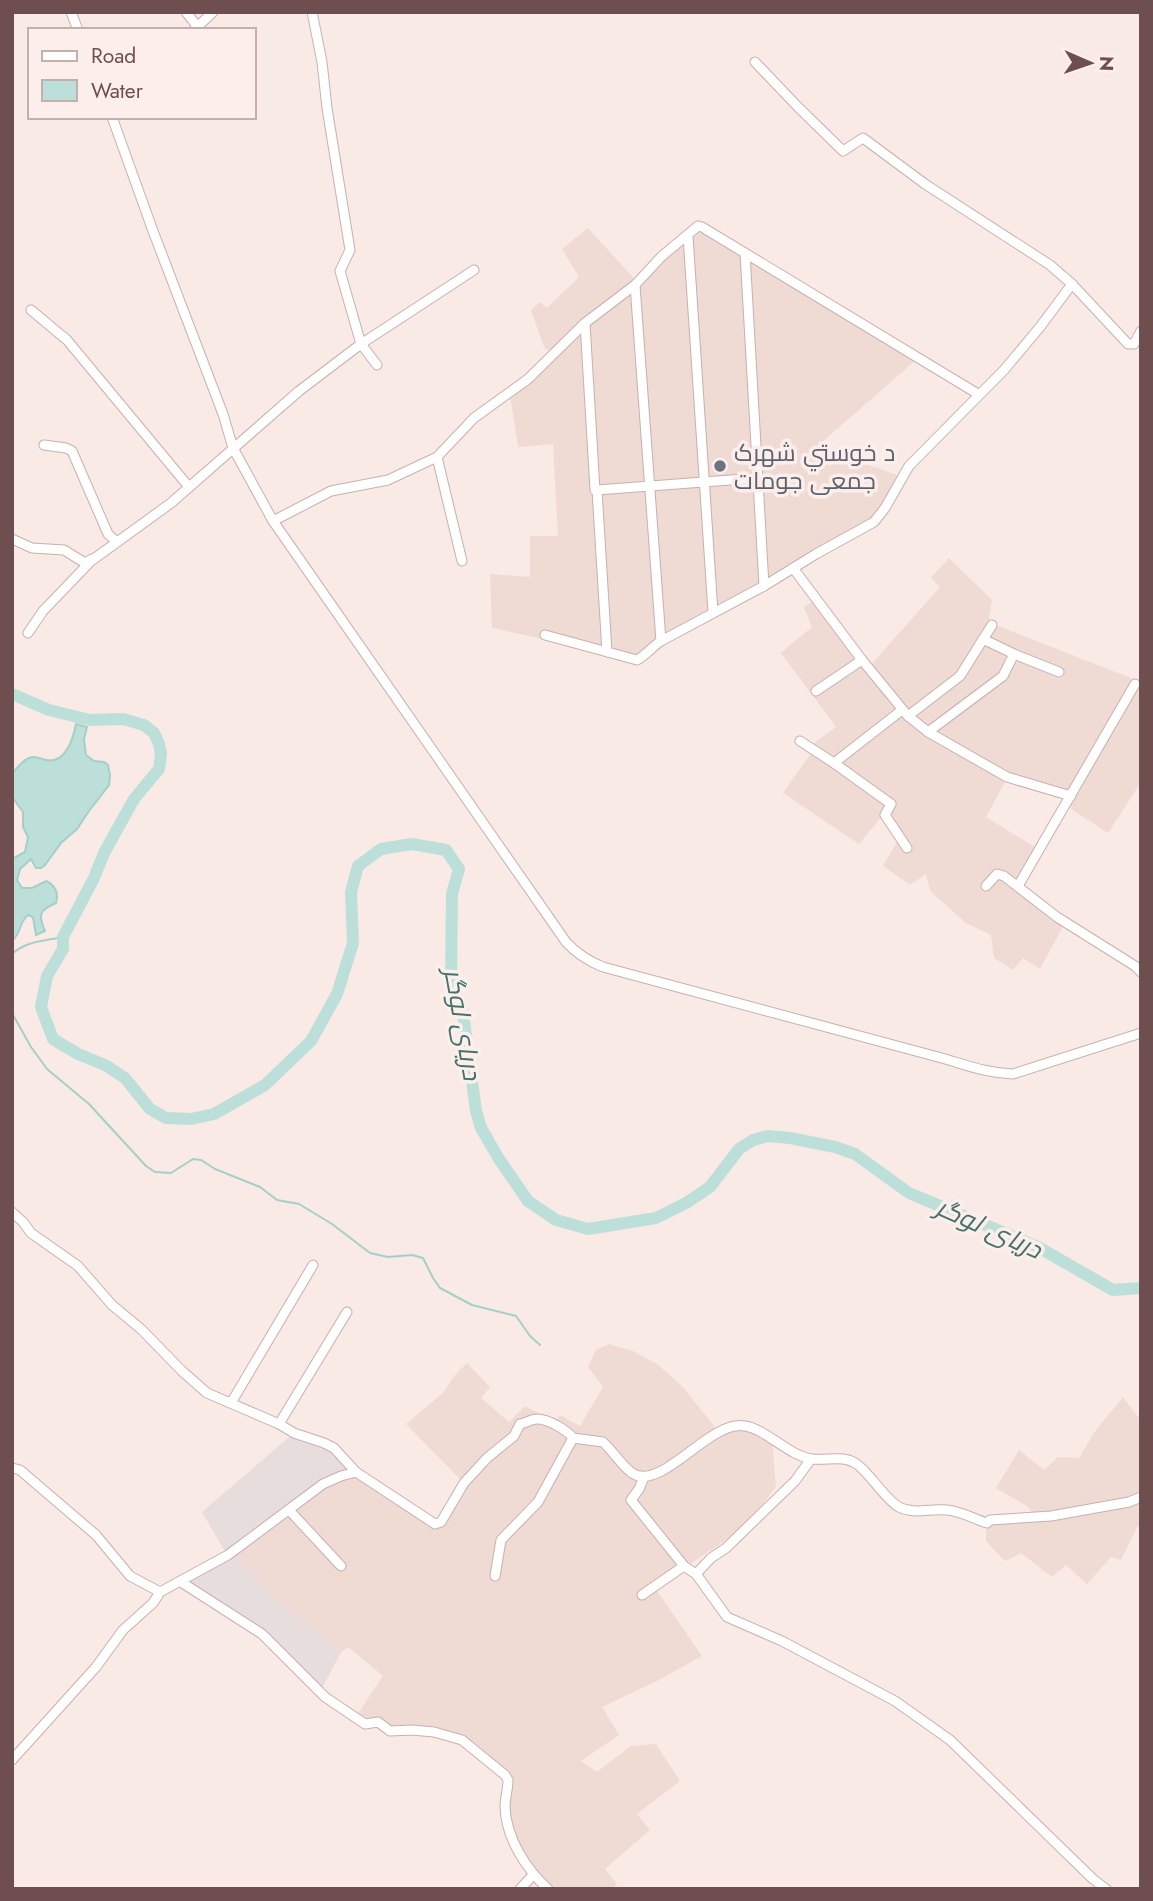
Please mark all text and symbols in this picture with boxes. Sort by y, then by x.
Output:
legend [28,28,256,119]
north arrow [1055,28,1125,98]
text: Road [91,41,136,71]
text: N [1093,56,1120,72]
text: Water [91,76,144,106]
place label: د خوستي شهرک جمعی جومات [734,435,895,498]
marker: د خوستي شهرک جمعی جومات [712,458,728,474]
water label: دریای لوگر [434,962,492,1084]
water label: دریای لوگر [927,1187,1049,1269]

